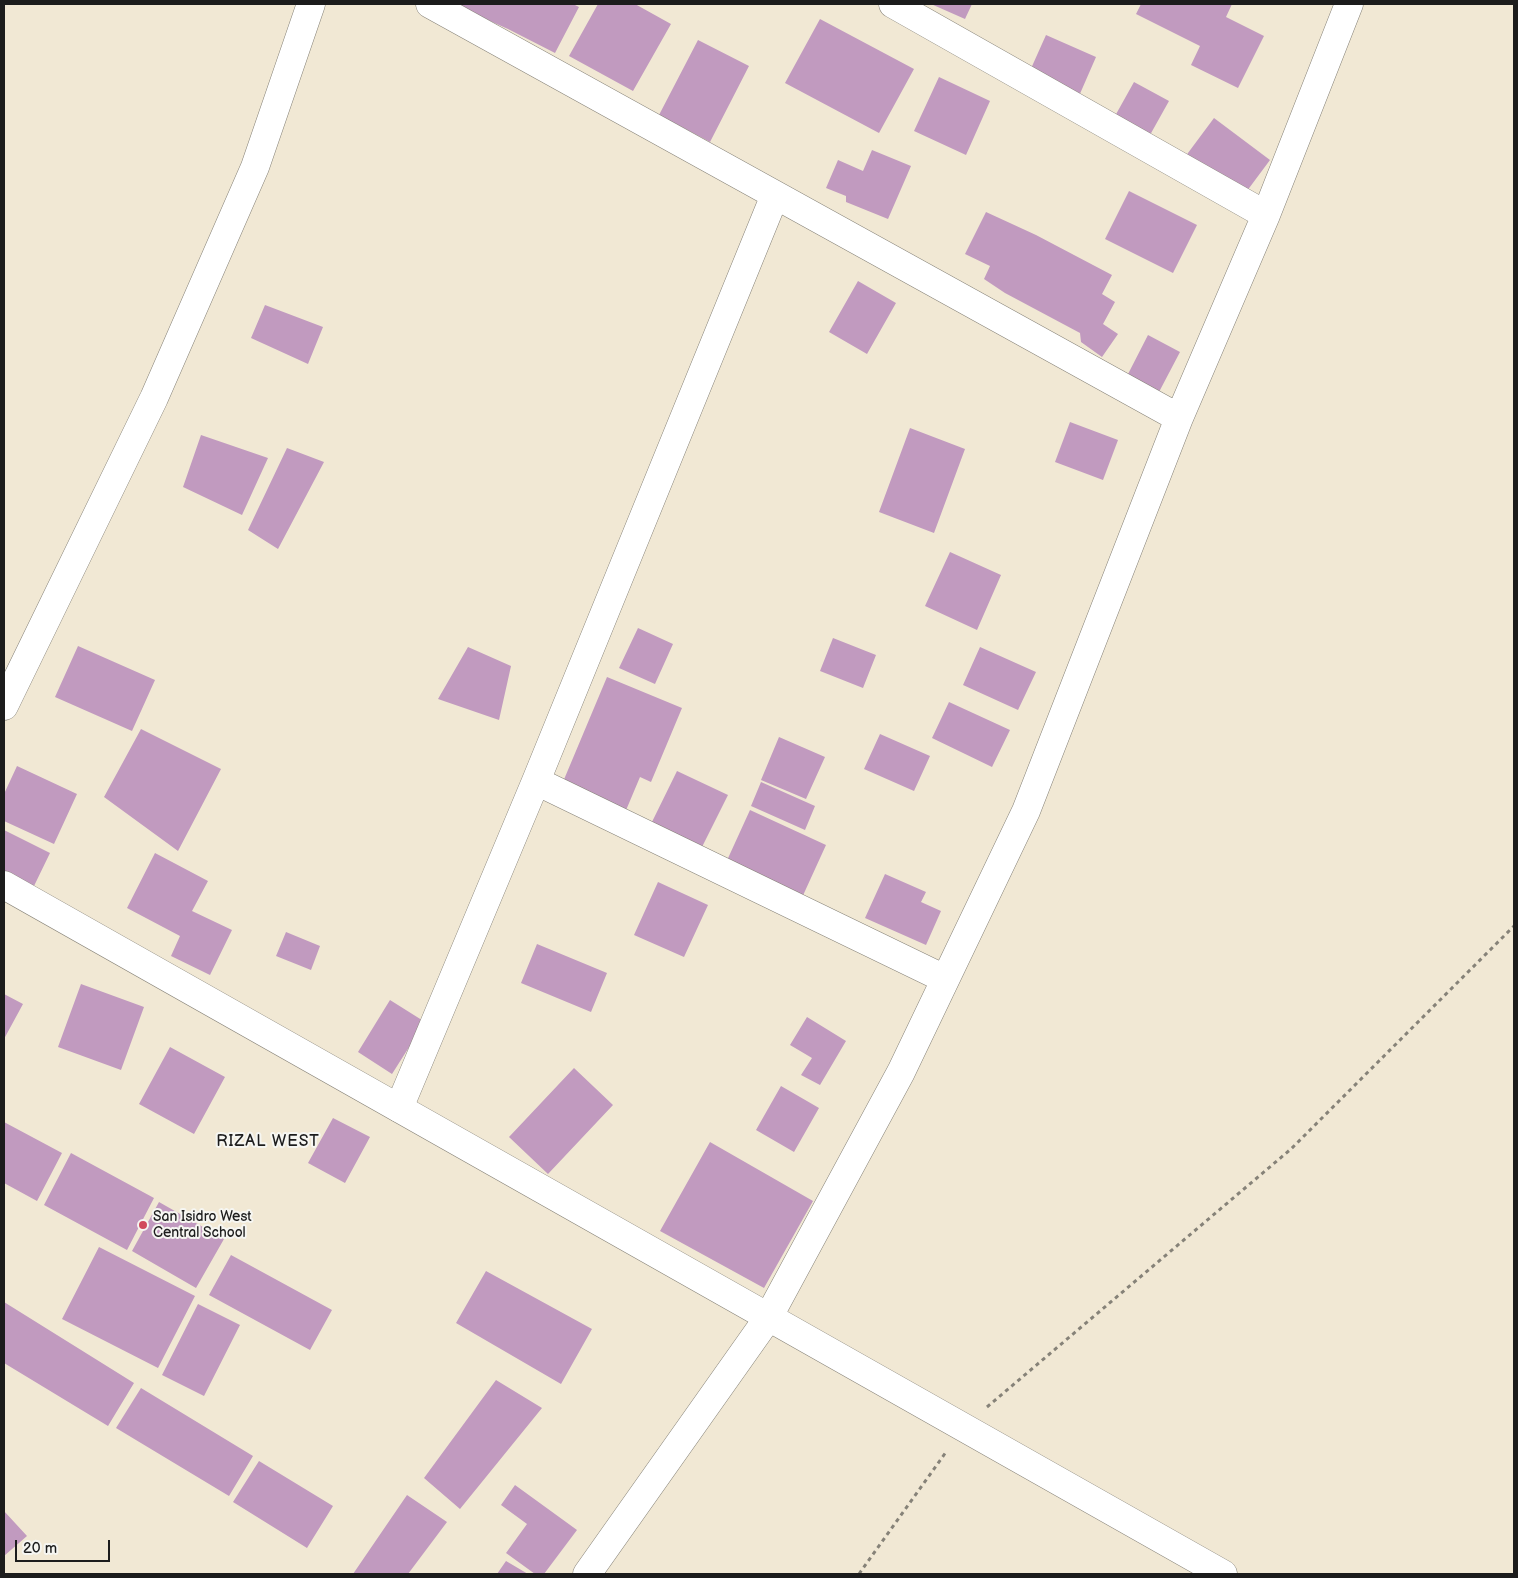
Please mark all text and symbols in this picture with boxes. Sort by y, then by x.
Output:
district label: RIZAL WEST [215,1132,321,1152]
place label: San Isidro West Central School [153,1209,252,1242]
marker: San Isidro West Central School [137,1219,149,1231]
scale bar [18,1530,112,1562]
text: 20 m [23,1539,57,1558]

